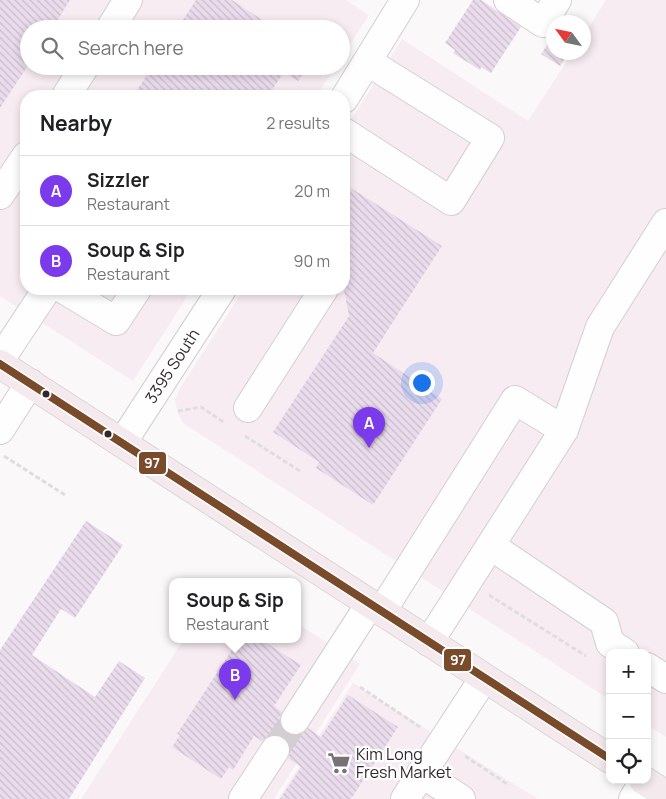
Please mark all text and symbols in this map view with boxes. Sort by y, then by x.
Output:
north arrow [546,15,591,60]
search box [20,20,350,75]
icon: search [38,34,66,62]
text: Search here [78,35,184,61]
text: Nearby [40,109,112,137]
text: 2 results [266,112,330,134]
text: Sizzler [87,167,149,193]
text: A [51,180,61,202]
text: 20 m [294,180,330,202]
text: Restaurant [87,193,170,215]
text: Soup & Sip [87,237,185,263]
text: B [51,250,61,272]
text: 90 m [294,250,330,272]
text: Restaurant [87,263,170,285]
street label: 3395 South [140,324,204,407]
your location [409,370,435,396]
unlabelled marker [41,389,51,399]
pin: A [353,407,385,448]
unlabelled marker [103,429,113,439]
line badge: 97 [138,451,167,475]
text: 97 [144,453,160,472]
popup [169,578,301,643]
text: Soup & Sip [186,587,284,613]
text: Restaurant [186,613,269,635]
line badge: 97 [443,648,472,672]
map controls [606,649,651,784]
button: + [606,649,651,694]
text: 97 [450,650,466,669]
pin: B [219,659,251,700]
button: − [606,694,651,739]
button: locate [606,739,651,784]
place label: Kim Long Fresh Market [356,743,452,783]
supermarket icon: Kim Long Fresh Market [326,750,352,776]

